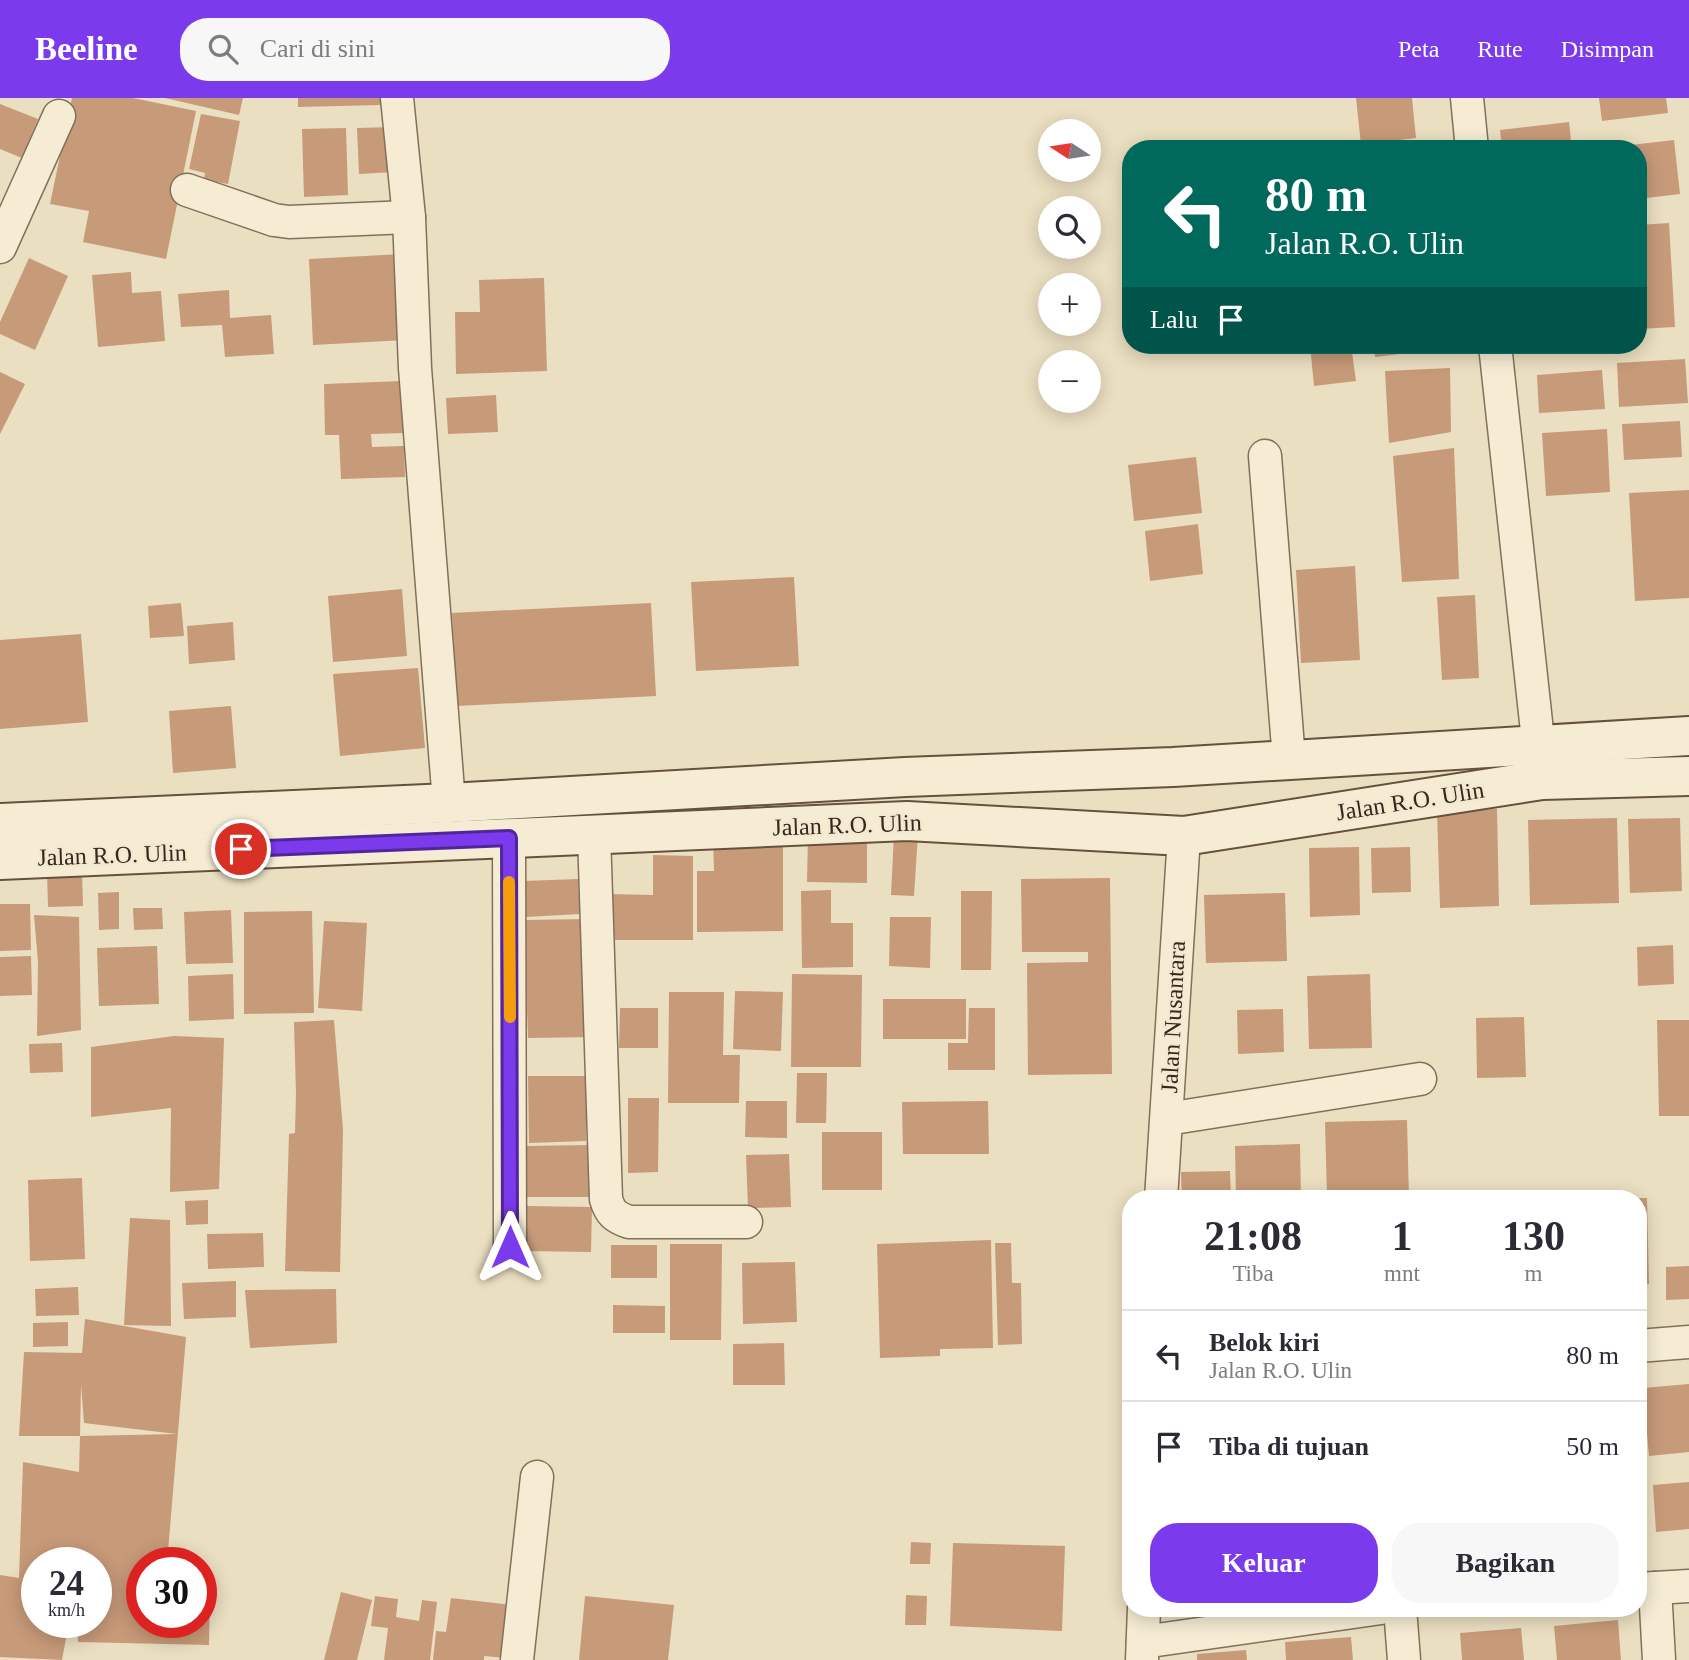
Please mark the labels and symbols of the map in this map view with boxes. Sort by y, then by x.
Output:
north arrow [1038,119,1101,182]
street label: Jalan R.O. Ulin [1334,776,1486,826]
street label: Jalan R.O. Ulin [772,809,922,841]
pin [211,819,271,879]
street label: Jalan R.O. Ulin [37,839,187,871]
street label: Jalan Nusantara [1156,940,1190,1094]
position arrow [473,1210,547,1284]
speed limit sign: 30 [126,1547,217,1638]

